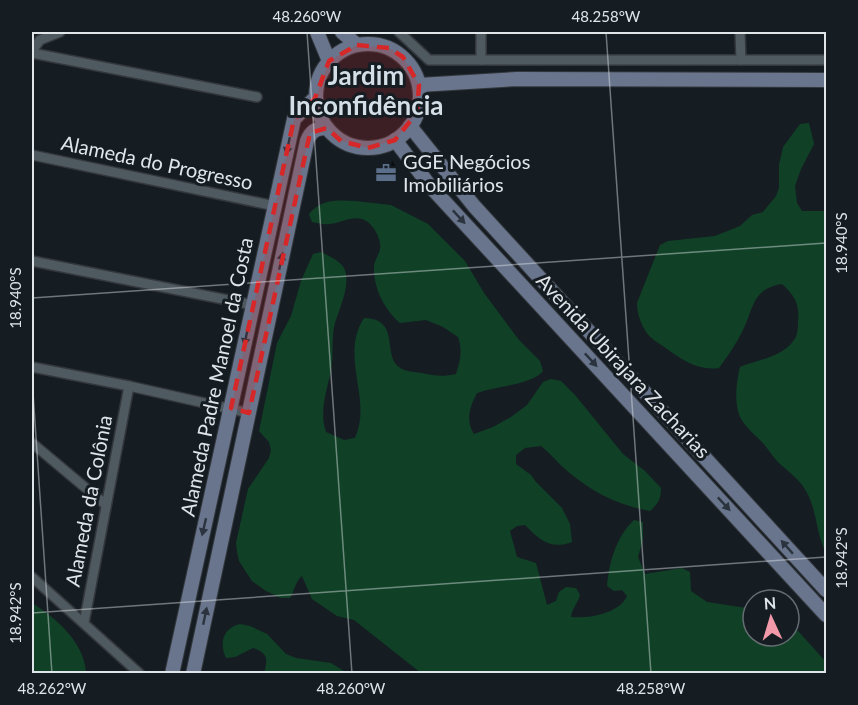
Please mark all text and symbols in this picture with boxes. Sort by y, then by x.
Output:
text: 48.260°W [273,7,342,25]
text: 48.258°W [572,7,641,25]
district label: Jardim Inconfidência [288,59,444,121]
street label: Alameda do Progresso [59,130,255,194]
one-way arrow [282,137,292,156]
place label: GGE Negócios Imobiliários [403,149,530,196]
office icon: GGE Negócios Imobiliários [374,161,398,185]
one-way arrow [452,210,466,225]
text: 18.940°S [832,212,850,274]
street label: Alameda Padre Manoel da Costa [175,235,257,518]
one-way arrow [277,252,287,271]
text: 18.940°S [6,267,24,329]
street label: Avenida Ubirajara Zacharias [532,268,715,462]
one-way arrow [241,328,251,346]
one-way arrow [584,353,598,367]
street label: Alameda da Colônia [60,413,116,589]
one-way arrow [717,496,731,511]
one-way arrow [199,518,209,537]
text: 18.942°S [832,527,850,589]
one-way arrow [781,540,794,555]
text: 18.942°S [6,582,24,644]
north arrow [741,588,801,648]
text: N [763,593,777,612]
one-way arrow [201,607,211,626]
text: 48.262°W [18,679,87,697]
text: 48.260°W [317,679,386,697]
text: 48.258°W [617,679,686,697]

